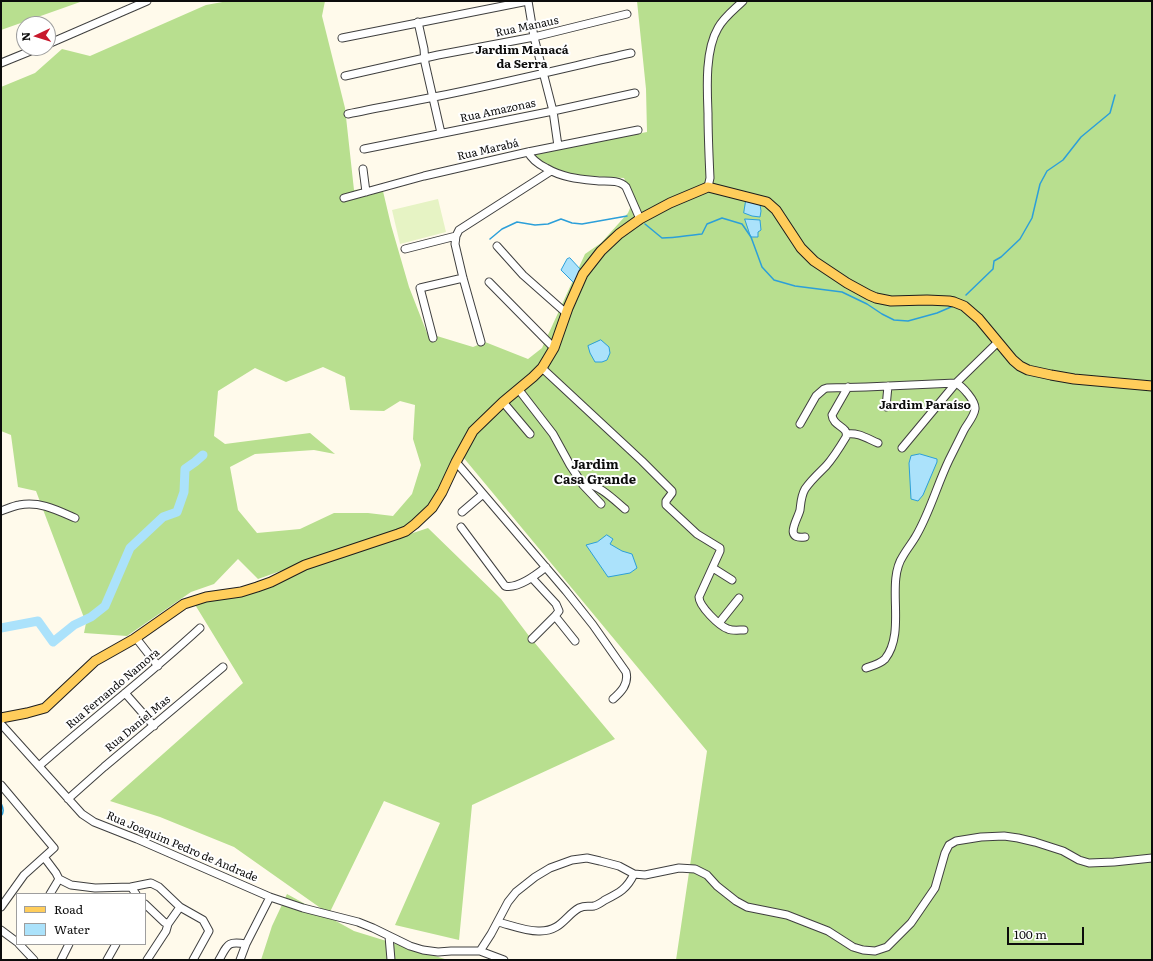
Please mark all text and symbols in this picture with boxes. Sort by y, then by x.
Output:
street label: Rua Manaus [494,14,560,40]
north arrow [16,16,56,56]
text: N [17,32,33,42]
district label: Jardim Manacá da Serra [475,43,569,71]
street label: Rua Amazonas [459,97,537,125]
street label: Rua Marabá [456,137,520,163]
district label: Jardim Paraíso [879,398,971,412]
district label: Jardim Casa Grande [554,457,636,488]
street label: Rua Fernando Namora [64,646,162,732]
street label: Rua Daniel Mas [103,693,173,755]
street label: Rua Joaquim Pedro de Andrade [104,809,260,885]
legend [16,893,146,945]
text: Road [54,900,83,918]
scale bar [1009,919,1086,945]
text: Water [54,920,90,938]
text: 100 m [1014,925,1047,943]

